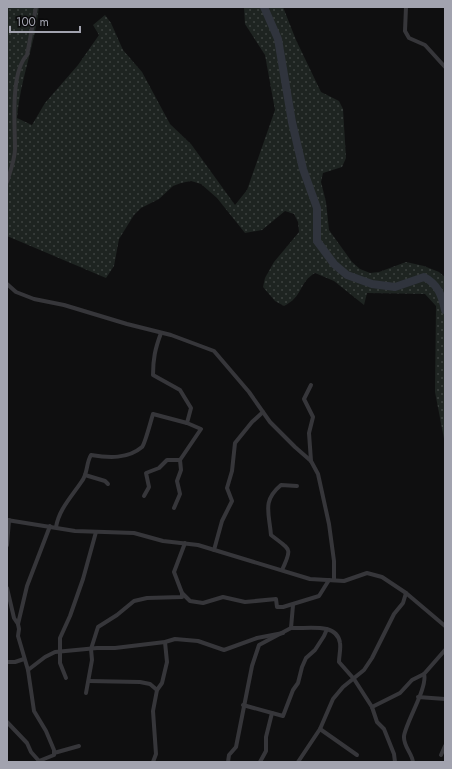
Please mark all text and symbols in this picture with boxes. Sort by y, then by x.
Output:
scale bar [10,8,80,34]
text: 100 m [16,13,49,31]

